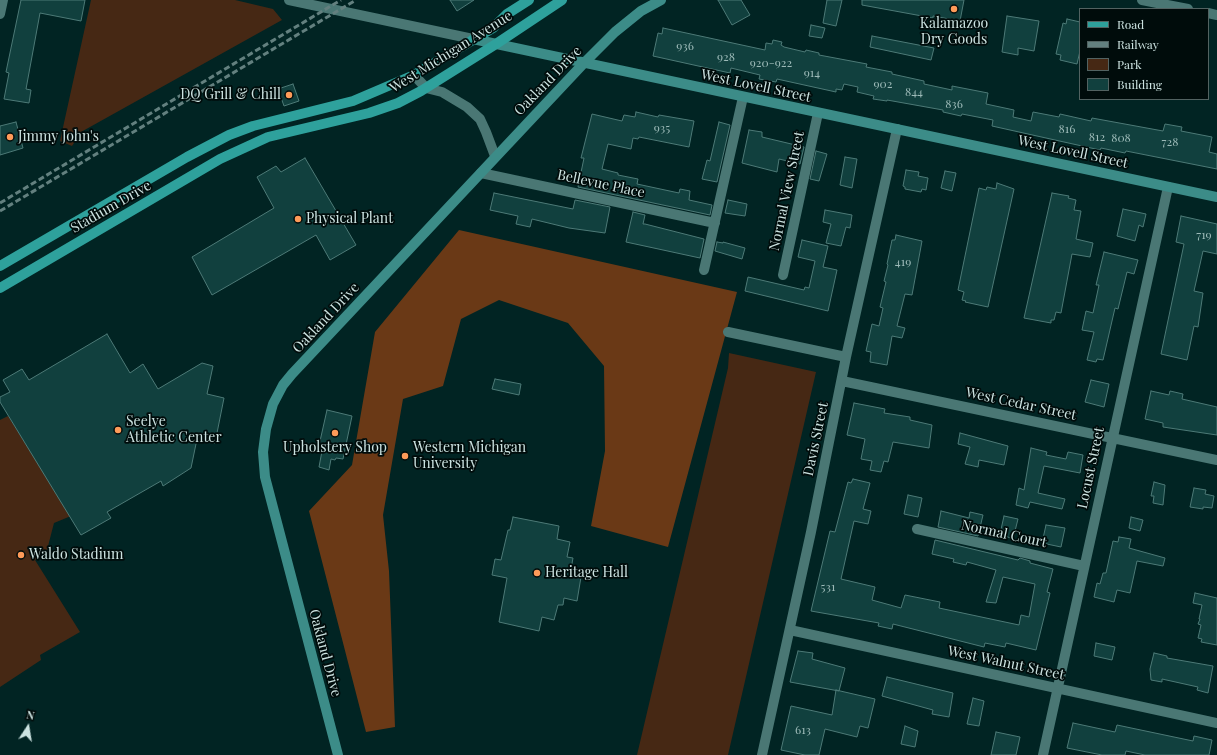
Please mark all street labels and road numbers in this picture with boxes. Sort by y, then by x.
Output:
street label: West Michigan Avenue [387,7,515,97]
street label: Oakland Drive [511,43,585,119]
street label: West Lovell Street [699,66,813,106]
street label: Normal View Street [766,130,808,252]
street label: West Lovell Street [1016,132,1130,172]
street label: Bellevue Place [556,167,646,201]
street label: Stadium Drive [68,177,154,237]
street label: Oakland Drive [289,279,363,357]
street label: West Cedar Street [964,384,1078,424]
street label: Davis Street [800,400,832,478]
street label: Locust Street [1074,426,1108,510]
street label: Normal Court [960,517,1048,551]
street label: Oakland Drive [305,607,345,699]
street label: West Walnut Street [946,642,1066,684]

